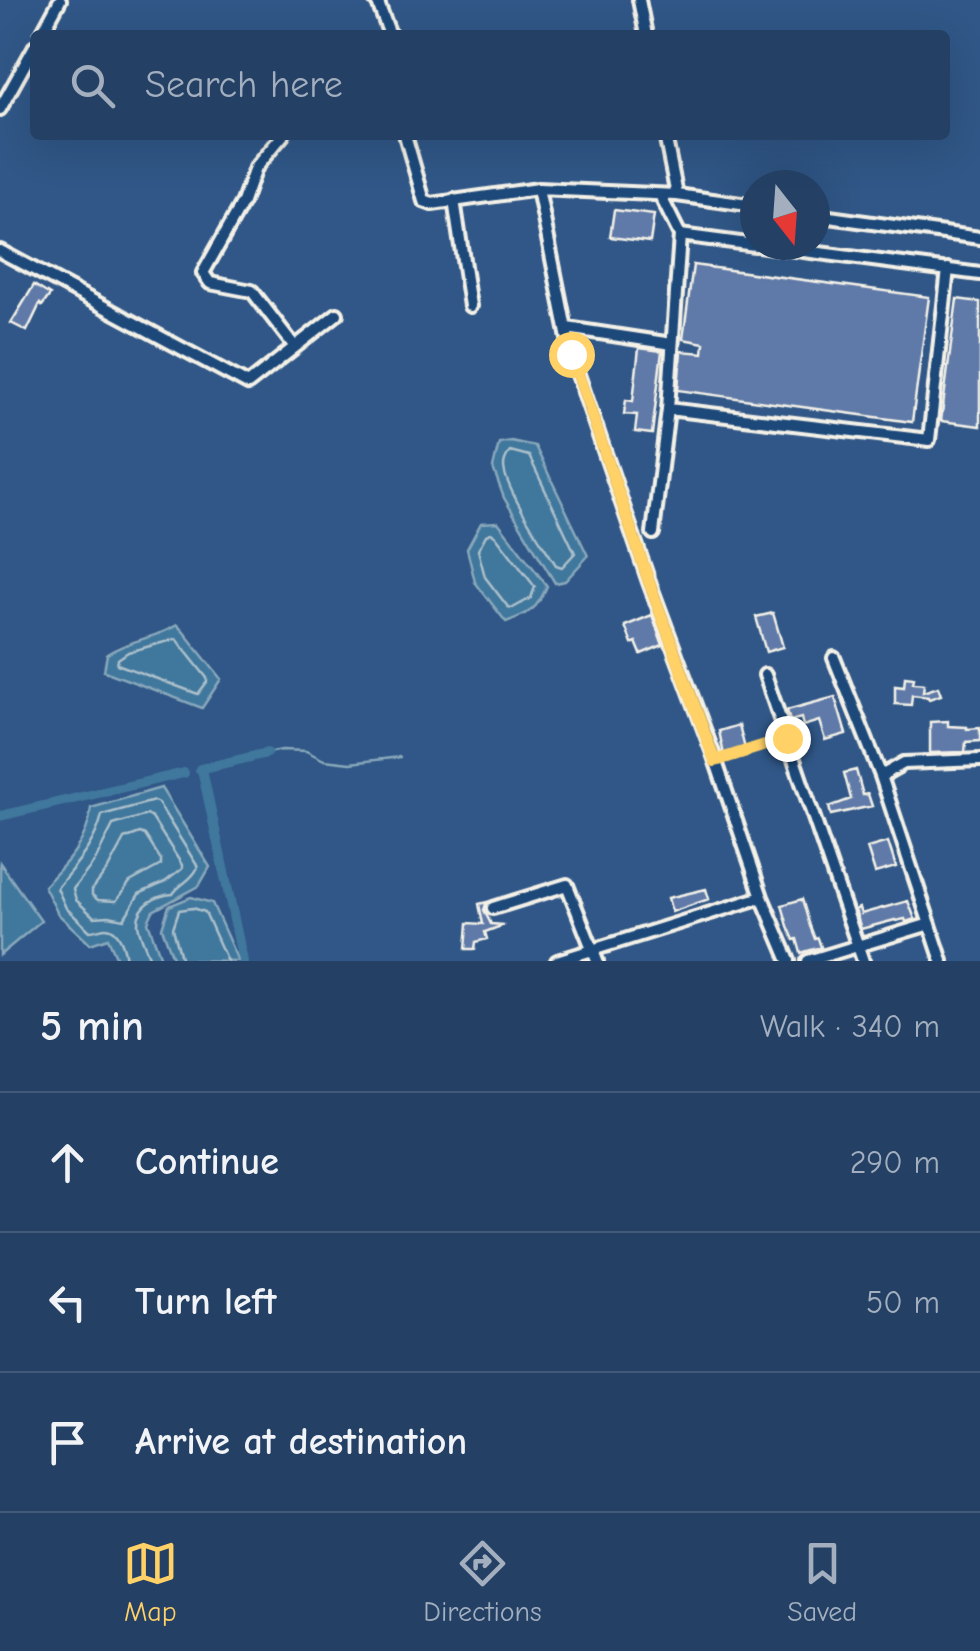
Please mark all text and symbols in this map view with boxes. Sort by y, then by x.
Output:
search box [30,30,950,140]
icon: search [65,58,120,113]
text: Search here [145,63,343,107]
north arrow [740,170,830,260]
route start [549,332,595,378]
route end [765,716,811,762]
text: 5 min [40,1002,144,1051]
text: Walk · 340 m [760,1008,940,1045]
icon: ahead [40,1135,95,1190]
text: Continue [135,1140,279,1184]
text: 290 m [850,1144,940,1181]
icon: left [40,1275,95,1330]
text: Turn left [135,1280,276,1324]
text: 50 m [866,1284,940,1321]
icon: arrive [40,1415,95,1470]
text: Arrive at destination [135,1420,467,1464]
tab: Map [123,1536,178,1628]
tab: Directions [423,1536,542,1628]
tab: Saved [787,1536,857,1628]

